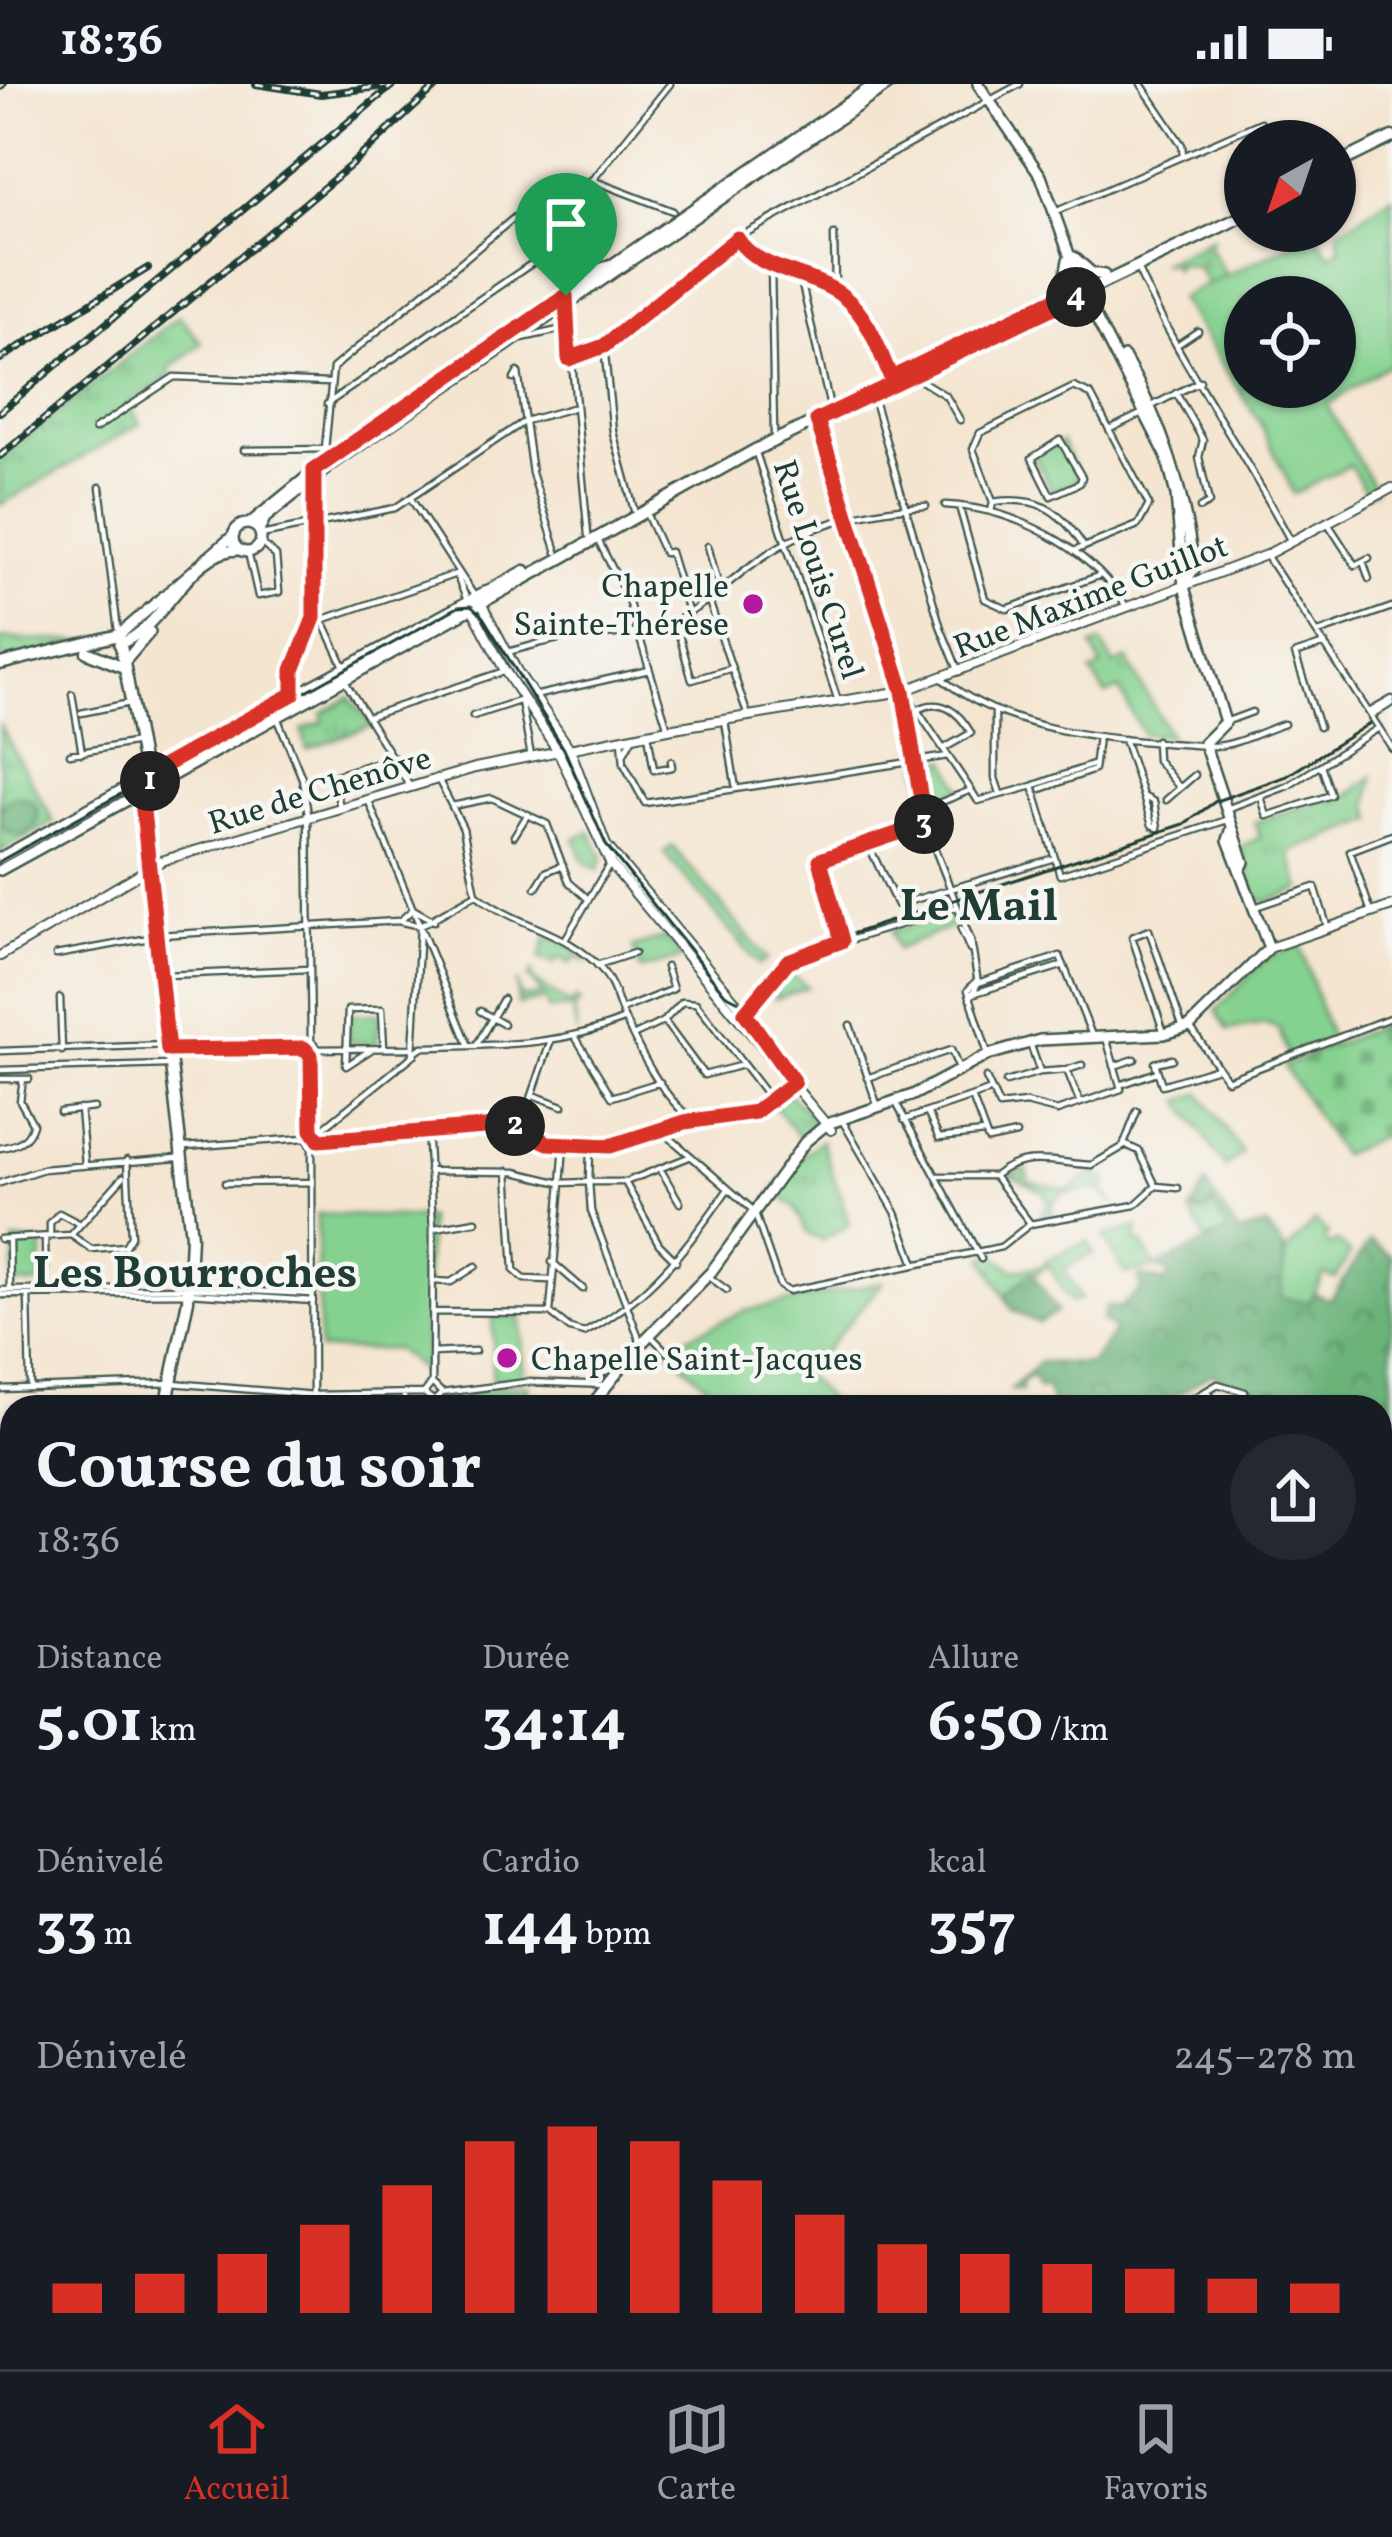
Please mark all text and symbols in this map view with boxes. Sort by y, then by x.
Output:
text: 18:36 [60,11,163,74]
north arrow [1224,120,1356,252]
map controls [1224,120,1356,408]
pin [515,173,617,296]
icon: arrive [533,191,599,257]
pin: 4 [1046,267,1106,327]
text: 4 [1066,274,1086,320]
button: locate [1224,276,1356,408]
street label: Rue Louis Curel [759,455,873,686]
street label: Rue Maxime Guillot [948,525,1235,672]
place label: Chapelle Sainte-Thérèse [513,566,729,650]
marker: Chapelle Sainte-Thérèse [740,591,766,617]
street label: Rue de Chenôve [203,737,437,849]
pin: 1 [120,751,180,811]
text: 1 [143,758,157,804]
pin: 3 [894,794,954,854]
text: 3 [916,801,932,847]
district label: Le Mail [900,877,1058,940]
pin: 2 [485,1096,545,1156]
text: 2 [506,1103,524,1149]
district label: Les Bourroches [33,1244,357,1307]
place label: Chapelle Saint-Jacques [531,1339,863,1385]
marker: Chapelle Saint-Jacques [494,1345,520,1371]
text: Course du soir [36,1424,481,1516]
button: share [1230,1434,1356,1560]
text: 18:36 [36,1515,120,1569]
text: Distance [36,1637,162,1683]
text: Durée [482,1637,570,1683]
text: Allure [928,1637,1019,1683]
text: 5.01 [36,1683,143,1766]
text: 34:14 [482,1683,626,1766]
text: 6:50 [928,1683,1043,1766]
text: km [143,1709,197,1755]
text: /km [1043,1709,1109,1755]
text: Dénivelé [36,1841,164,1887]
text: Cardio [482,1841,580,1887]
text: kcal [928,1841,987,1887]
text: 33 [36,1887,97,1970]
text: 144 [482,1887,579,1970]
text: 357 [928,1887,1016,1970]
text: m [97,1913,133,1959]
text: bpm [579,1913,652,1959]
text: Dénivelé [36,2031,187,2085]
text: 245–278 m [1173,2031,1356,2085]
tab: Accueil [184,2396,290,2514]
tab: Carte [657,2396,736,2514]
tab: Favoris [1103,2396,1208,2514]

